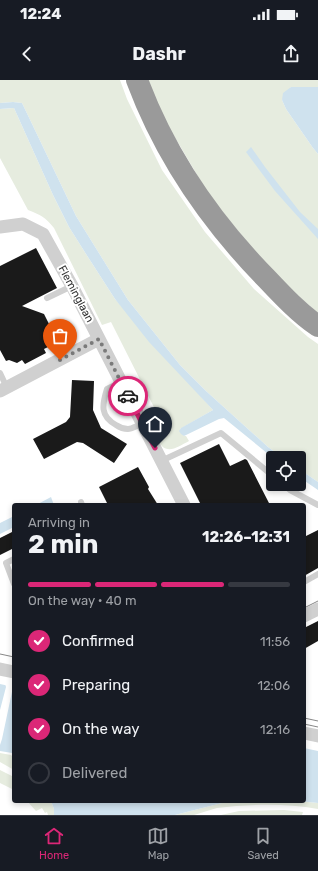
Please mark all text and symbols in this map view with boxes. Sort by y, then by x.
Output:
text: 12:24 [20,5,62,23]
icon: back [16,43,38,65]
text: Dashr [132,43,186,65]
icon: share [280,43,302,65]
street label: Fleminglaan [56,263,96,325]
pin [43,319,77,360]
icon: bag [49,325,71,347]
courier [108,376,148,416]
icon: car [117,385,139,407]
pin [138,407,172,448]
icon: home [144,413,166,435]
map controls [266,451,306,491]
button: locate [266,451,306,491]
text: Arriving in [28,515,90,530]
text: 12:26–12:31 [202,528,290,546]
text: 2 min [28,529,98,560]
text: On the way · 40 m [28,593,137,608]
icon: check [28,630,50,652]
text: Confirmed [62,632,134,650]
text: 11:56 [260,634,290,649]
icon: check [28,674,50,696]
text: Preparing [62,676,130,694]
text: 12:06 [257,678,290,693]
icon: check [28,718,50,740]
text: On the way [62,720,140,738]
text: 12:16 [260,722,290,737]
text: Delivered [62,764,127,782]
tab: Home [39,825,69,862]
tab: Map [147,825,169,862]
tab: Saved [248,825,279,862]

